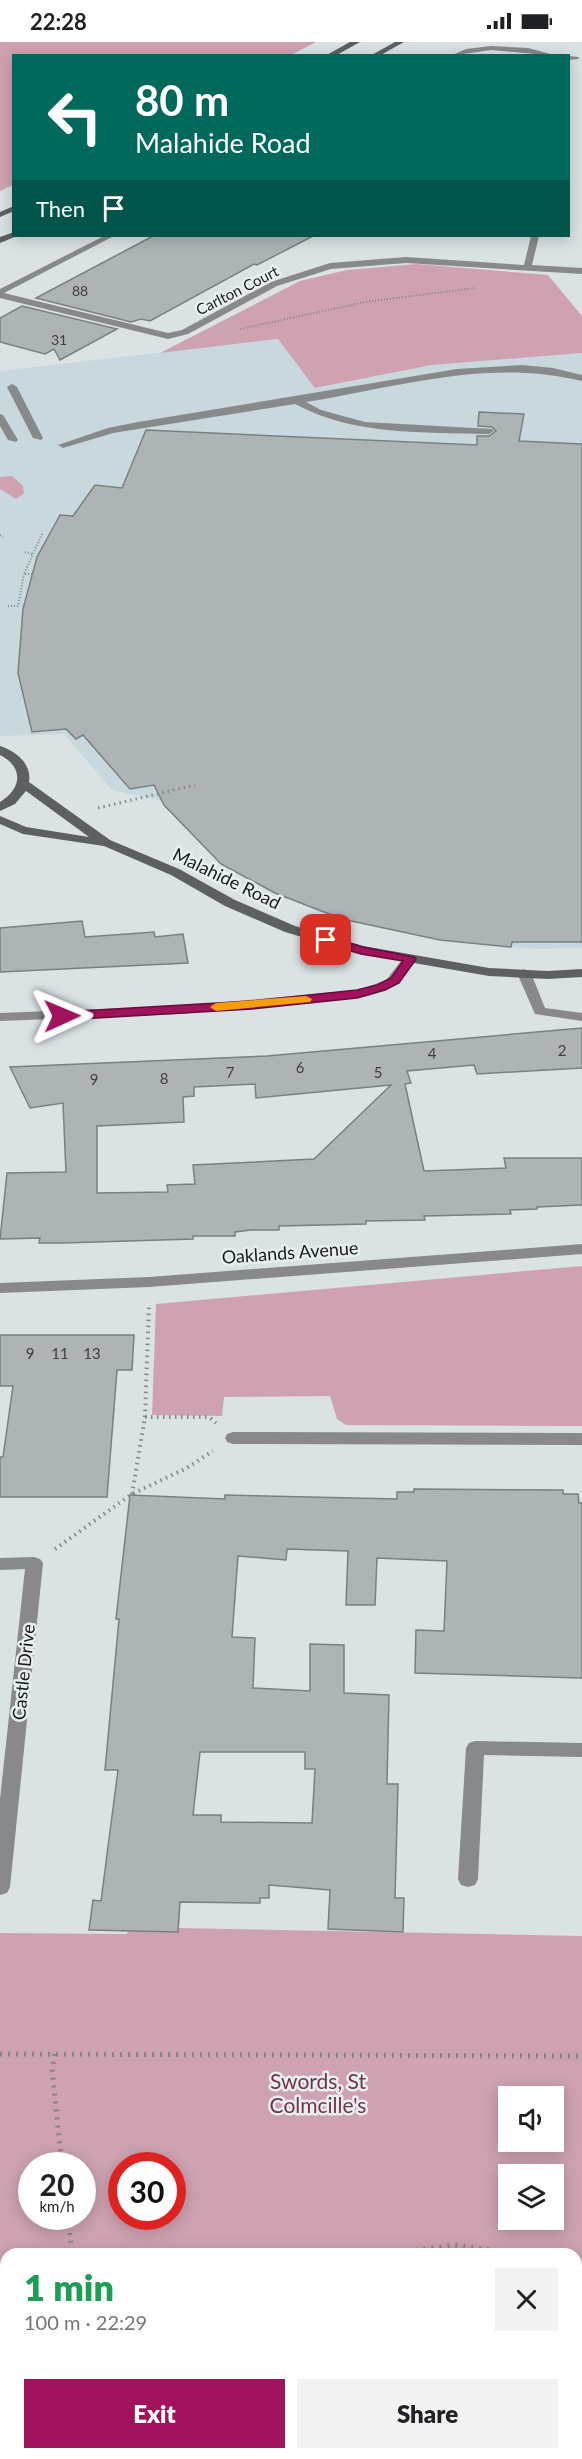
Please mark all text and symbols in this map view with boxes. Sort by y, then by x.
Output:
text: 22:28 [30,8,87,35]
text: 80 m [135,75,229,125]
icon: left [36,78,114,156]
text: Malahide Road [135,126,311,159]
icon: arrive [97,192,130,225]
text: Then [36,195,85,222]
street label: Carlton Court [193,261,282,318]
house number: 88 [72,282,88,299]
house number: 31 [51,331,67,348]
street label: Malahide Road [170,842,284,914]
pin [300,914,351,965]
icon: arrive [309,923,342,956]
position arrow [30,984,94,1048]
house number: 2 [558,1041,566,1059]
house number: 4 [428,1044,437,1062]
house number: 6 [296,1058,305,1076]
house number: 7 [226,1063,235,1081]
house number: 5 [374,1063,382,1081]
house number: 8 [160,1069,168,1087]
house number: 9 [90,1070,98,1088]
street label: Oaklands Avenue [221,1236,359,1268]
house number: 9 [26,1344,34,1362]
house number: 11 [51,1344,69,1362]
house number: 13 [83,1344,101,1362]
street label: Castle Drive [7,1623,39,1721]
park label: Swords, St Colmcille's [270,2068,366,2117]
map controls [498,2086,564,2230]
button: sound [498,2086,564,2152]
speed limit sign: 30 [108,2152,186,2230]
button: layers [498,2164,564,2230]
text: 20 [40,2166,74,2202]
text: km/h [39,2197,75,2215]
text: 1 min [24,2265,114,2309]
button: close [495,2268,558,2331]
text: 100 m · 22:29 [24,2310,147,2334]
button: Exit [24,2379,285,2448]
button: Share [297,2379,558,2448]

